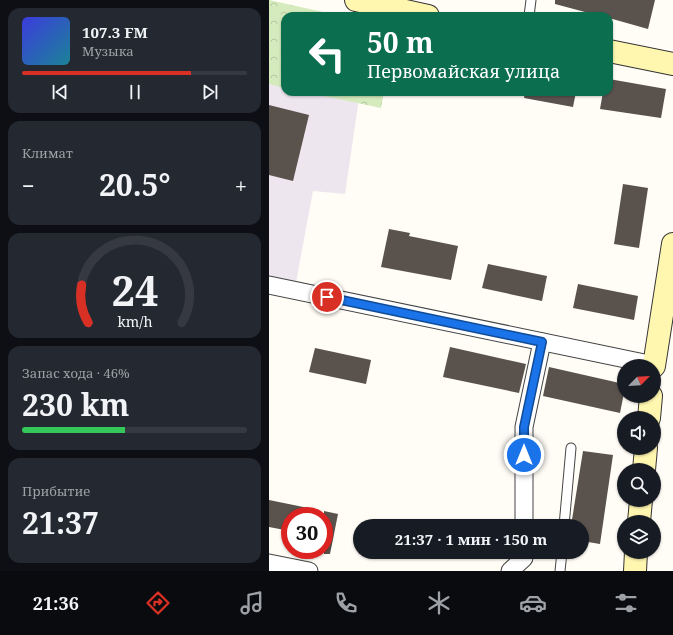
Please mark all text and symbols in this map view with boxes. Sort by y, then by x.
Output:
text: 107.3 FM [82,22,148,42]
text: 50 m [367,23,434,61]
icon: left [301,28,353,80]
text: Музыка [82,42,134,60]
text: Первомайская улица [367,59,560,83]
icon: previous [49,81,71,103]
icon: pause [124,81,146,103]
icon: next [199,81,221,103]
text: Климат [22,144,73,162]
text: 20.5° [99,164,171,205]
text: − [22,170,35,200]
text: + [235,170,247,200]
text: 24 [111,262,158,318]
pin [310,280,344,314]
icon: arrive [316,286,338,308]
text: km/h [117,312,152,331]
north arrow [617,359,661,403]
map controls [617,359,661,559]
text: Запас хода · 46% [22,364,130,382]
text: 230 km [22,384,129,425]
button: sound [617,411,661,455]
position arrow [503,434,545,476]
button: search [617,463,661,507]
text: Прибытие [22,482,90,500]
text: 21:37 [22,502,99,543]
speed limit sign: 30 [281,507,333,559]
button: layers [617,515,661,559]
text: 21:37 · 1 мин · 150 m [395,529,547,549]
icon: directions [144,589,172,617]
icon: music [238,589,266,617]
icon: phone [332,589,360,617]
icon: climate [425,589,453,617]
icon: car [519,589,547,617]
icon: filters [612,589,640,617]
text: 21:36 [33,591,79,615]

